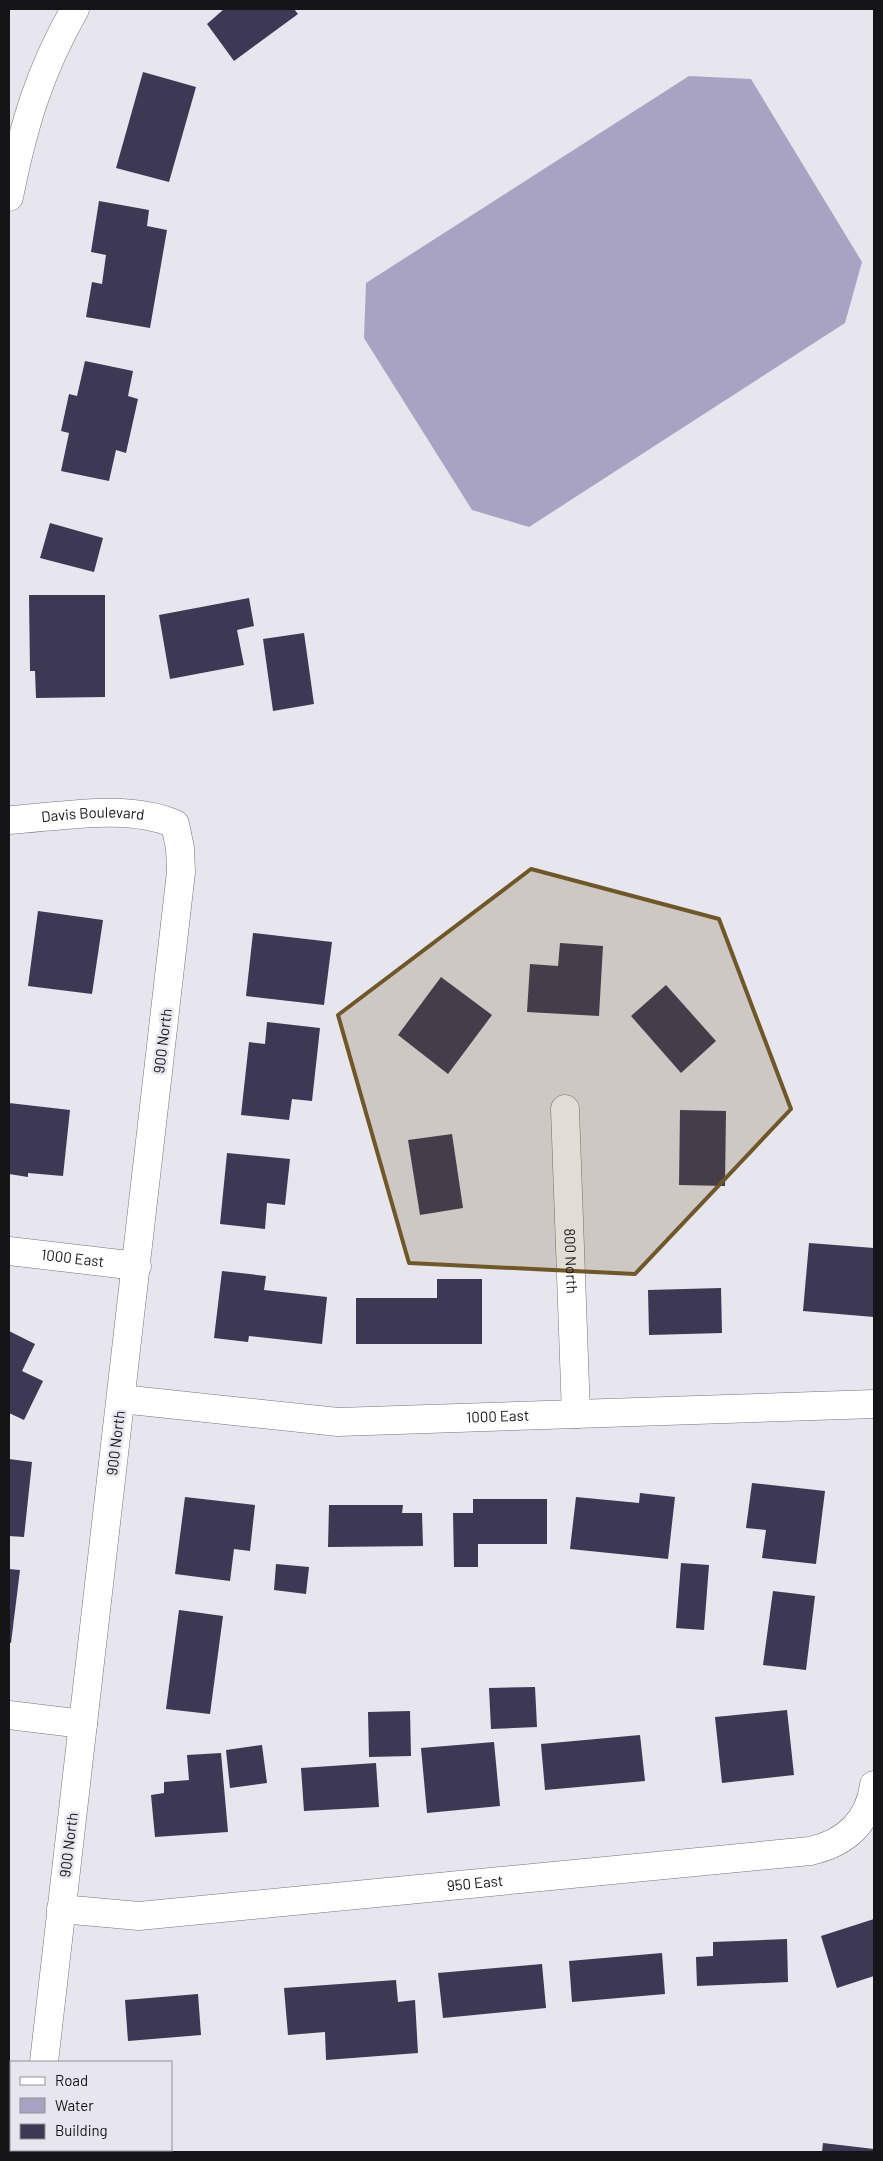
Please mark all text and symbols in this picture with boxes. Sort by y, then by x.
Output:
street label: Davis Boulevard [40,803,146,825]
street label: 900 North [149,1007,175,1074]
street label: 800 North [561,1228,582,1294]
street label: 1000 East [40,1245,105,1270]
street label: 1000 East [466,1406,530,1426]
street label: 900 North [102,1409,128,1476]
street label: 900 North [55,1811,81,1878]
street label: 950 East [446,1871,504,1894]
legend [10,2061,172,2151]
text: Road [55,2071,88,2089]
text: Water [55,2096,94,2114]
text: Building [55,2121,108,2139]

